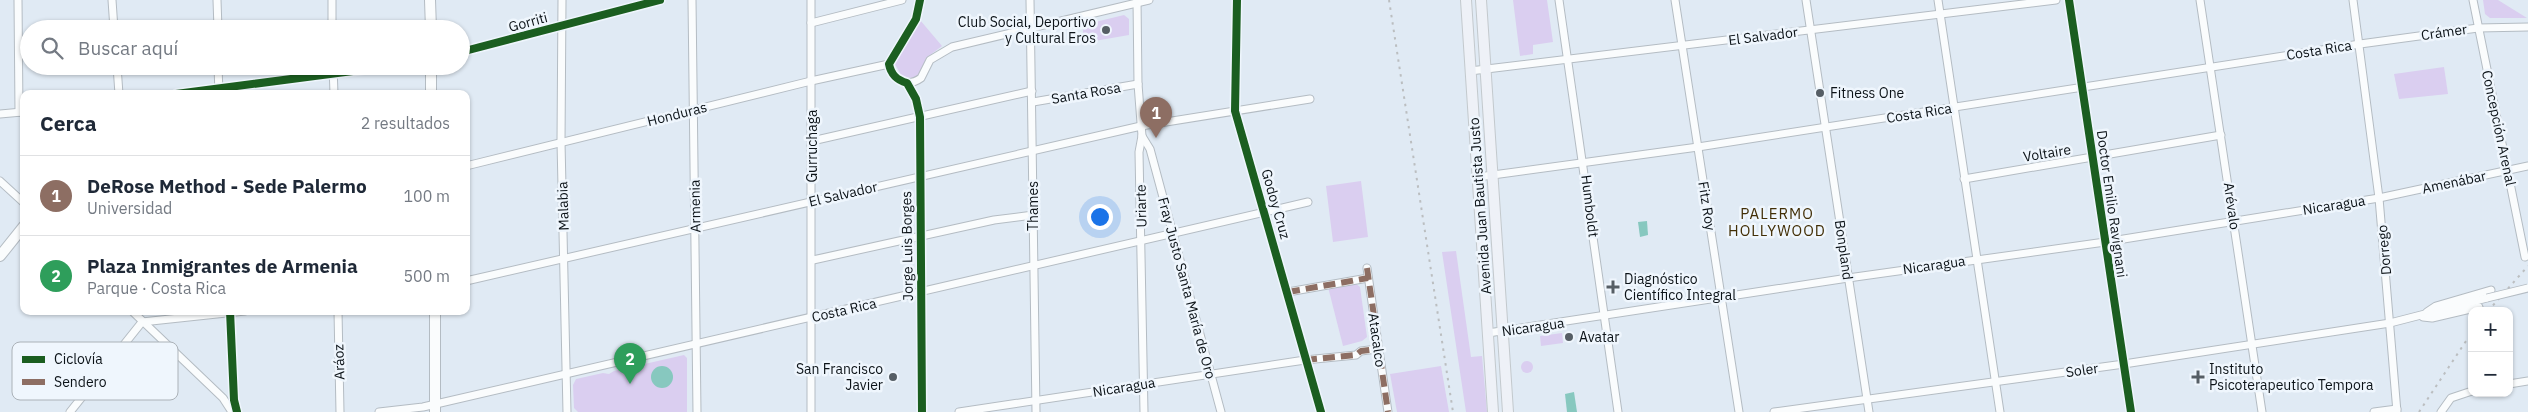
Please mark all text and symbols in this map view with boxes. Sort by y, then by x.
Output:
street label: Gorriti [506,8,550,36]
place label: Club Social, Deportivo y Cultural Eros [958,13,1096,47]
search box [20,20,470,75]
street label: Crámer [2420,20,2468,44]
street label: El Salvador [1727,23,1799,49]
marker: Club Social, Deportivo y Cultural Eros [1100,24,1112,36]
icon: search [38,34,66,62]
text: Buscar aquí [78,36,178,60]
street label: Costa Rica [2285,36,2353,64]
street label: Concepción Arenal [2478,68,2520,188]
street label: Santa Rosa [1050,78,1123,108]
place label: Fitness One [1830,84,1905,102]
marker: Fitness One [1814,87,1826,99]
pin: 1 [1140,97,1172,138]
street label: Honduras [645,98,709,130]
street label: Costa Rica [1885,99,1953,127]
text: Cerca [40,109,97,137]
street label: Gurruchaga [803,109,821,183]
text: 2 resultados [361,113,450,133]
street label: Avenida Juan Bautista Justo [1465,117,1495,295]
street label: Doctor Emilio Ravignani [2093,129,2131,279]
street label: Voltaire [2022,140,2073,166]
street label: Amenábar [2420,166,2488,198]
street label: Godoy Cruz [1257,167,1295,242]
text: DeRose Method - Sede Palermo [87,174,367,198]
street label: Humboldt [1577,174,1603,238]
street label: El Salvador [807,177,879,211]
street label: Armenia [686,179,704,233]
street label: Fitz Roy [1694,180,1720,232]
street label: Malabia [553,181,573,231]
street label: Thames [1024,181,1042,231]
street label: Arévalo [2220,181,2244,231]
street label: Uriarte [1132,184,1150,228]
text: 1 [51,186,61,206]
text: 100 m [403,186,450,206]
street label: Jorge Luis Borges [897,191,917,301]
street label: Nicaragua [2301,191,2367,219]
street label: Fray Justo Santa María de Oro [1154,195,1220,381]
text: Universidad [87,198,172,218]
your location [1087,204,1113,230]
district label: PALERMO HOLLYWOOD [1728,204,1826,240]
street label: Bonpland [1831,219,1857,281]
street label: Dorrego [2373,224,2395,276]
street label: Nicaragua [1901,252,1967,278]
text: Plaza Inmigrantes de Armenia [87,254,358,278]
text: 2 [51,266,61,286]
text: 500 m [403,266,450,286]
place label: Diagnóstico Científico Integral [1624,270,1736,304]
text: Parque · Costa Rica [87,278,226,298]
marker: Diagnóstico Científico Integral [1606,280,1620,294]
street label: Costa Rica [810,294,879,326]
map controls [2468,307,2513,397]
button: + [2468,307,2513,352]
street label: Atacalco [1364,312,1390,368]
street label: Nicaragua [1500,314,1566,340]
place label: Avatar [1579,328,1619,346]
marker: Avatar [1563,331,1575,343]
legend [12,342,178,400]
street label: Aráoz [329,343,349,380]
pin: 2 [614,343,646,384]
text: Ciclovía [54,350,103,368]
button: − [2468,352,2513,397]
street label: Soler [2065,359,2099,381]
place label: San Francisco Javier [796,360,883,394]
place label: Instituto Psicoterapeutico Tempora [2209,360,2374,394]
marker: Instituto Psicoterapeutico Tempora [2191,370,2205,384]
marker: San Francisco Javier [887,371,899,383]
text: Sendero [54,373,107,391]
street label: Nicaragua [1091,373,1157,401]

